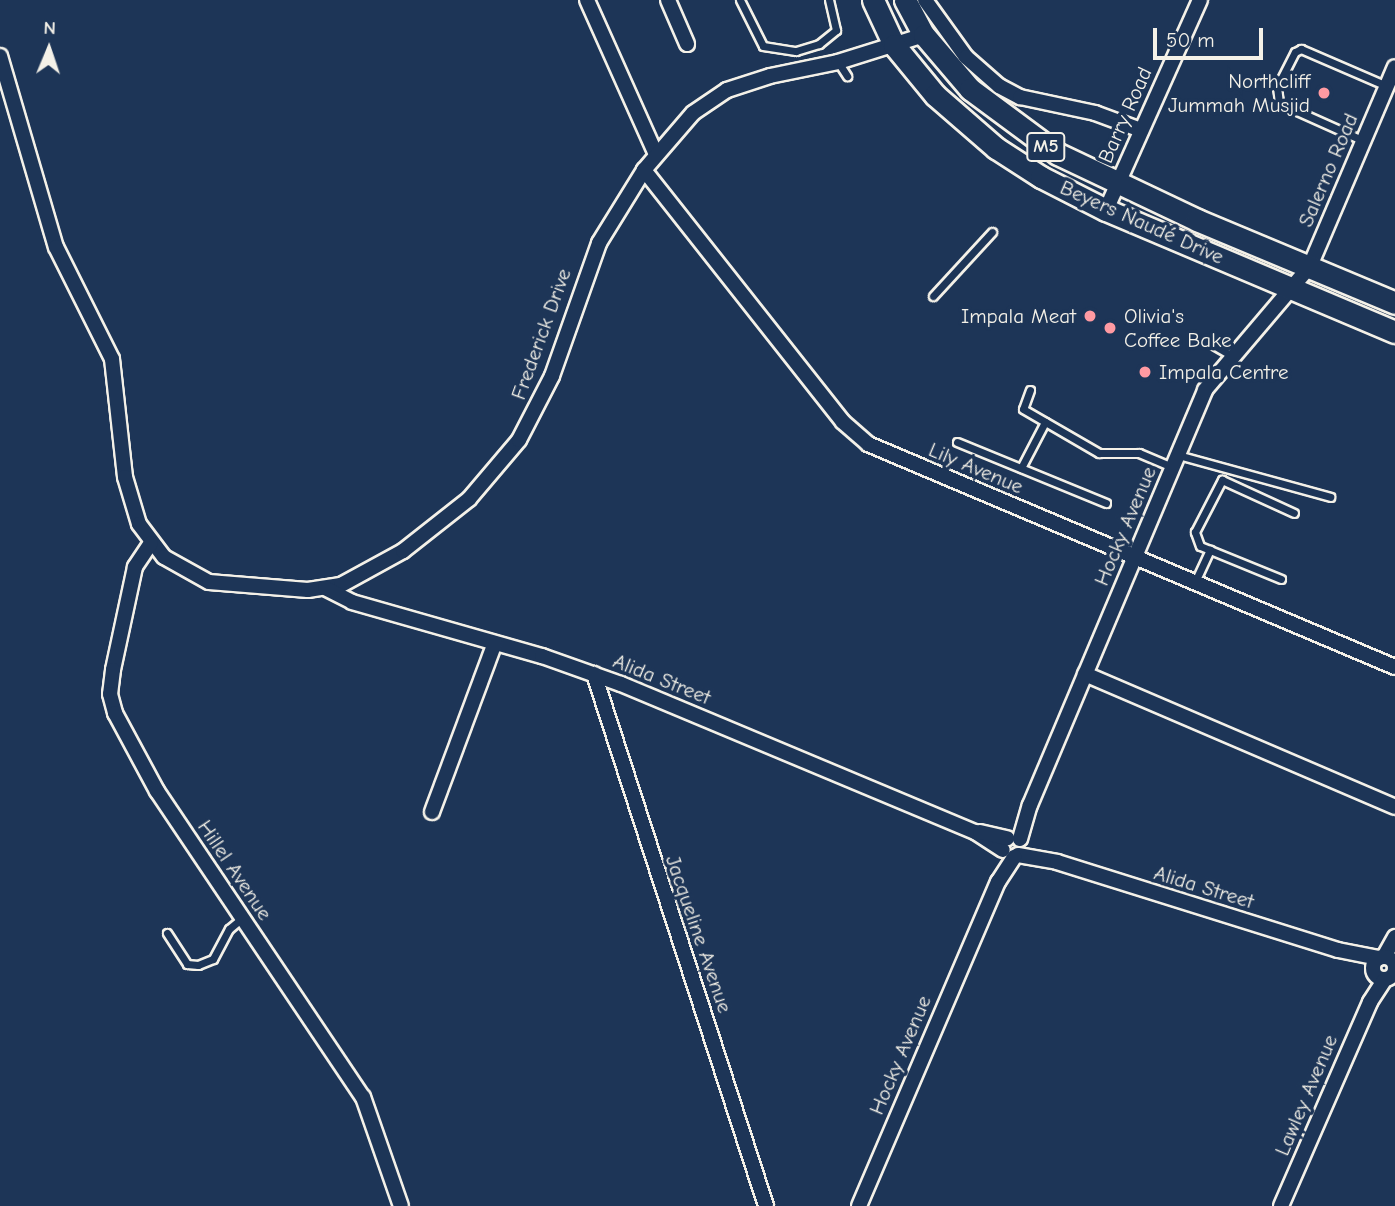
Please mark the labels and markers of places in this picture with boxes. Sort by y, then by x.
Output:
place label: Northcliff Jummah Musjid [1168,68,1310,118]
marker: Northcliff Jummah Musjid [1316,85,1332,101]
place label: Impala Meat [961,303,1076,329]
place label: Olivia's Coffee Bake [1124,303,1231,353]
marker: Impala Meat [1082,308,1098,324]
marker: Olivia's Coffee Bake [1102,320,1118,336]
place label: Impala Centre [1159,359,1289,385]
marker: Impala Centre [1137,364,1153,380]

